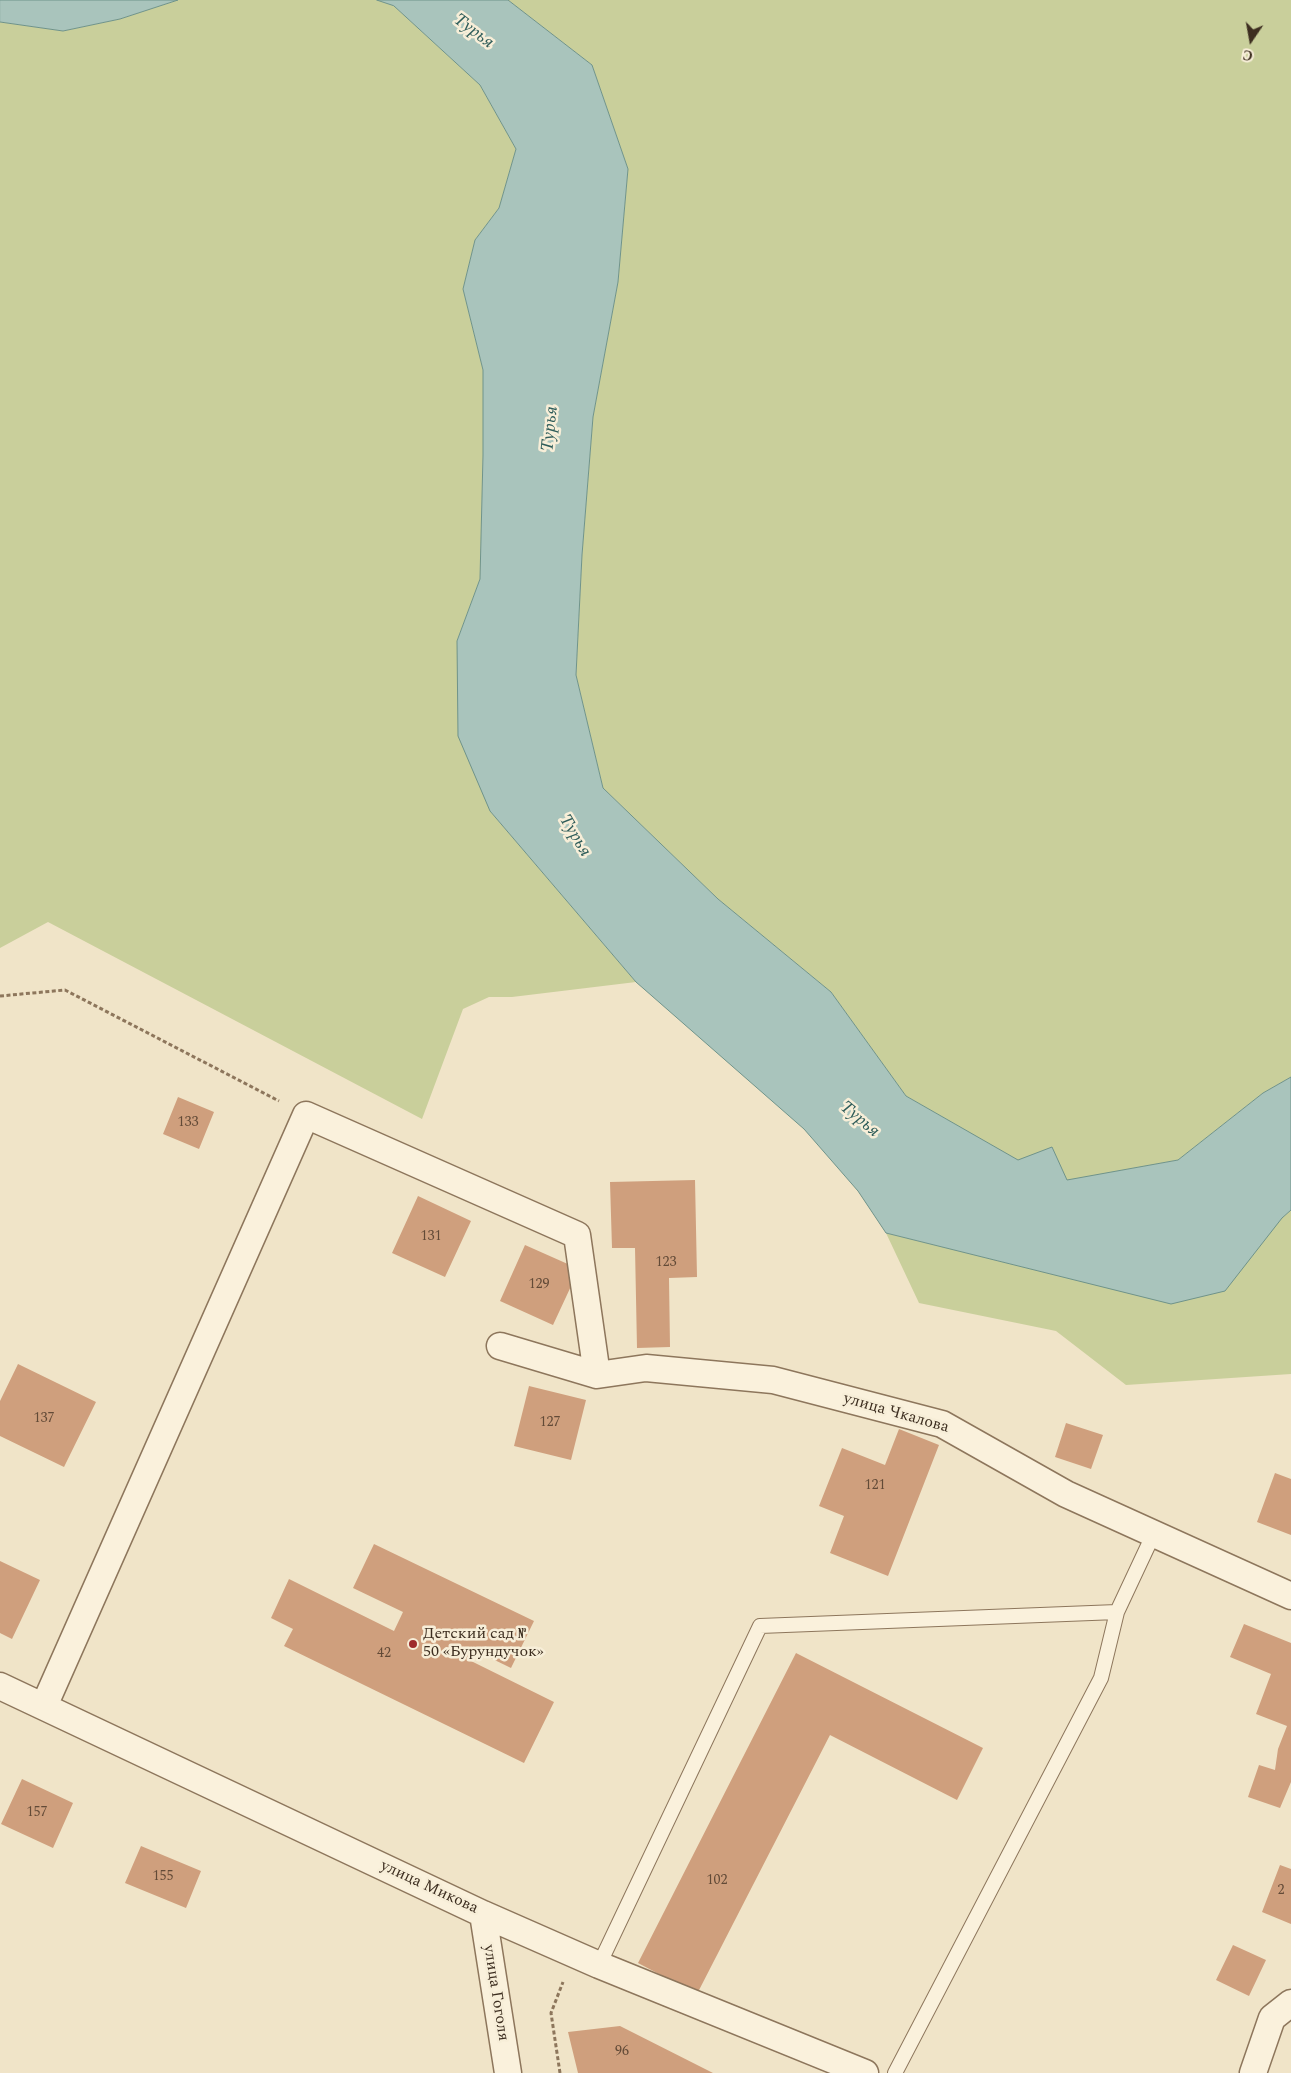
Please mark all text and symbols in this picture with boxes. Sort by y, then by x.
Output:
water label: Турья [448,10,498,54]
north arrow [1226,15,1276,65]
text: С [1241,44,1255,66]
water label: Турья [538,405,564,453]
water label: Турья [553,811,595,861]
water label: Турья [835,1097,883,1143]
house number: 133 [178,1115,198,1131]
house number: 131 [421,1229,441,1245]
house number: 123 [656,1255,676,1271]
house number: 129 [529,1277,549,1293]
street label: улица Чкалова [841,1390,951,1438]
house number: 137 [34,1411,54,1427]
house number: 127 [540,1415,560,1431]
house number: 121 [865,1478,885,1494]
place label: Детский сад № 50 «Бурундучок» [423,1625,544,1663]
marker: Детский сад № 50 «Бурундучок» [407,1638,419,1650]
house number: 42 [377,1646,391,1662]
house number: 157 [27,1805,47,1821]
street label: улица Микова [377,1857,481,1919]
house number: 155 [153,1869,173,1885]
house number: 102 [707,1873,727,1889]
house number: 2 [1278,1883,1284,1899]
street label: улица Гоголя [478,1943,512,2043]
house number: 96 [615,2044,629,2060]

